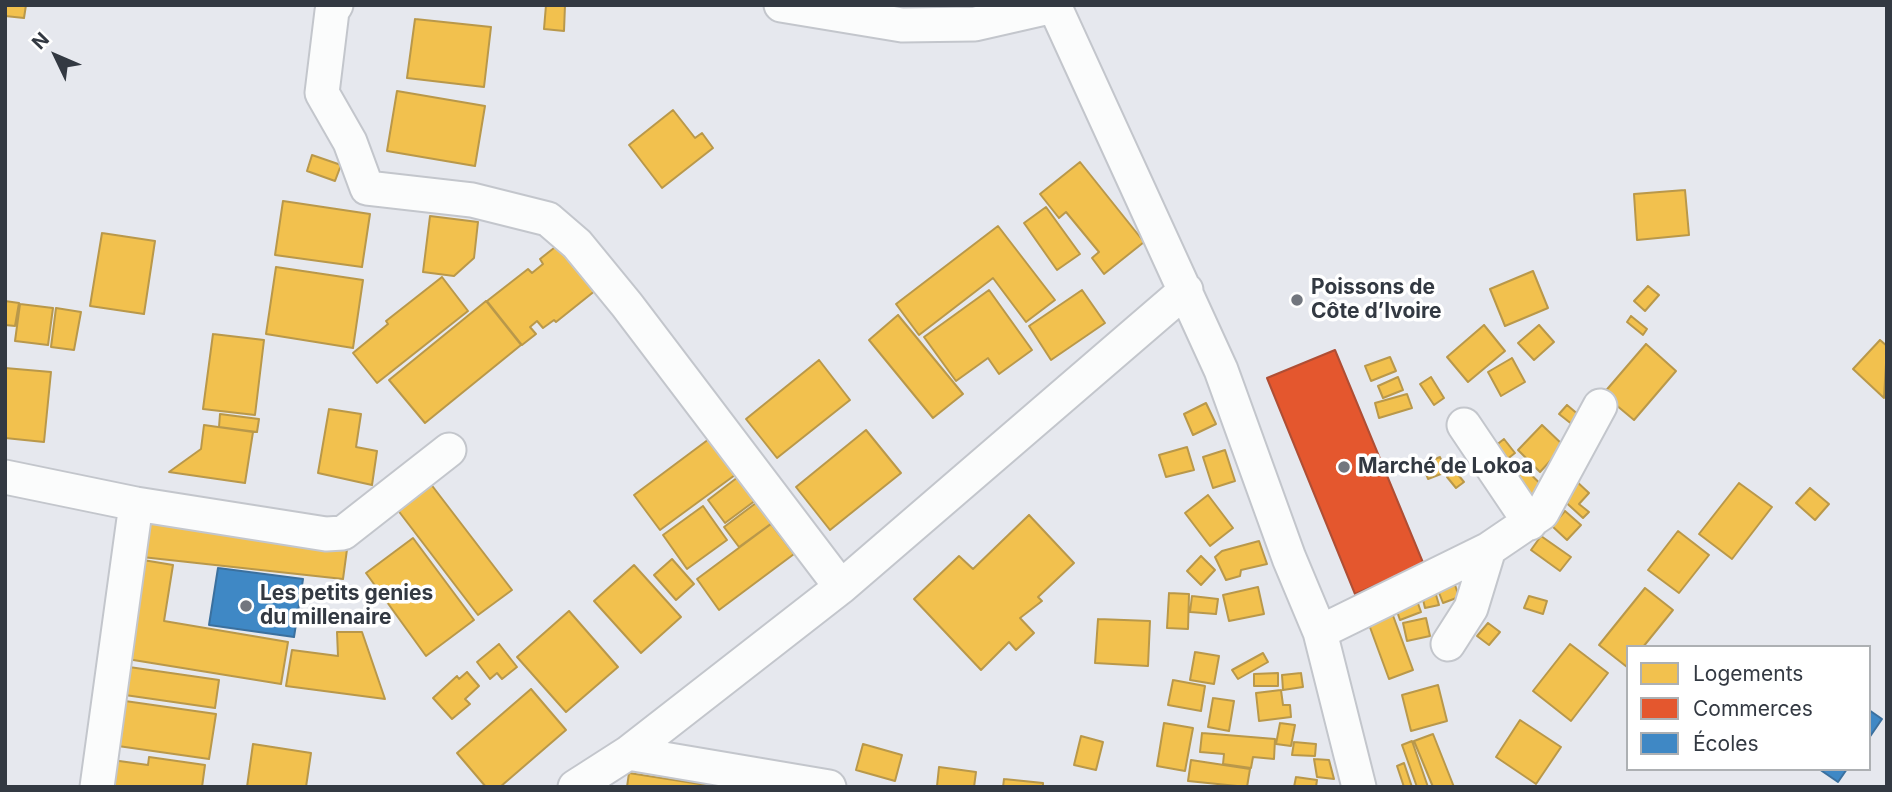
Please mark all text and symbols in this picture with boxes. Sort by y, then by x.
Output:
north arrow [21,21,91,91]
text: N [27,28,54,54]
place label: Poissons de Côte d’Ivoire [1311,275,1442,325]
marker: Poissons de Côte d’Ivoire [1289,292,1305,308]
place label: Marché de Lokoa [1358,454,1533,480]
marker: Marché de Lokoa [1336,459,1352,475]
place label: Les petits genies du millenaire [260,581,433,631]
marker: Les petits genies du millenaire [238,598,254,614]
legend [1626,645,1871,771]
text: Logements [1693,661,1803,686]
text: Commerces [1693,696,1813,721]
text: Écoles [1693,731,1759,756]

